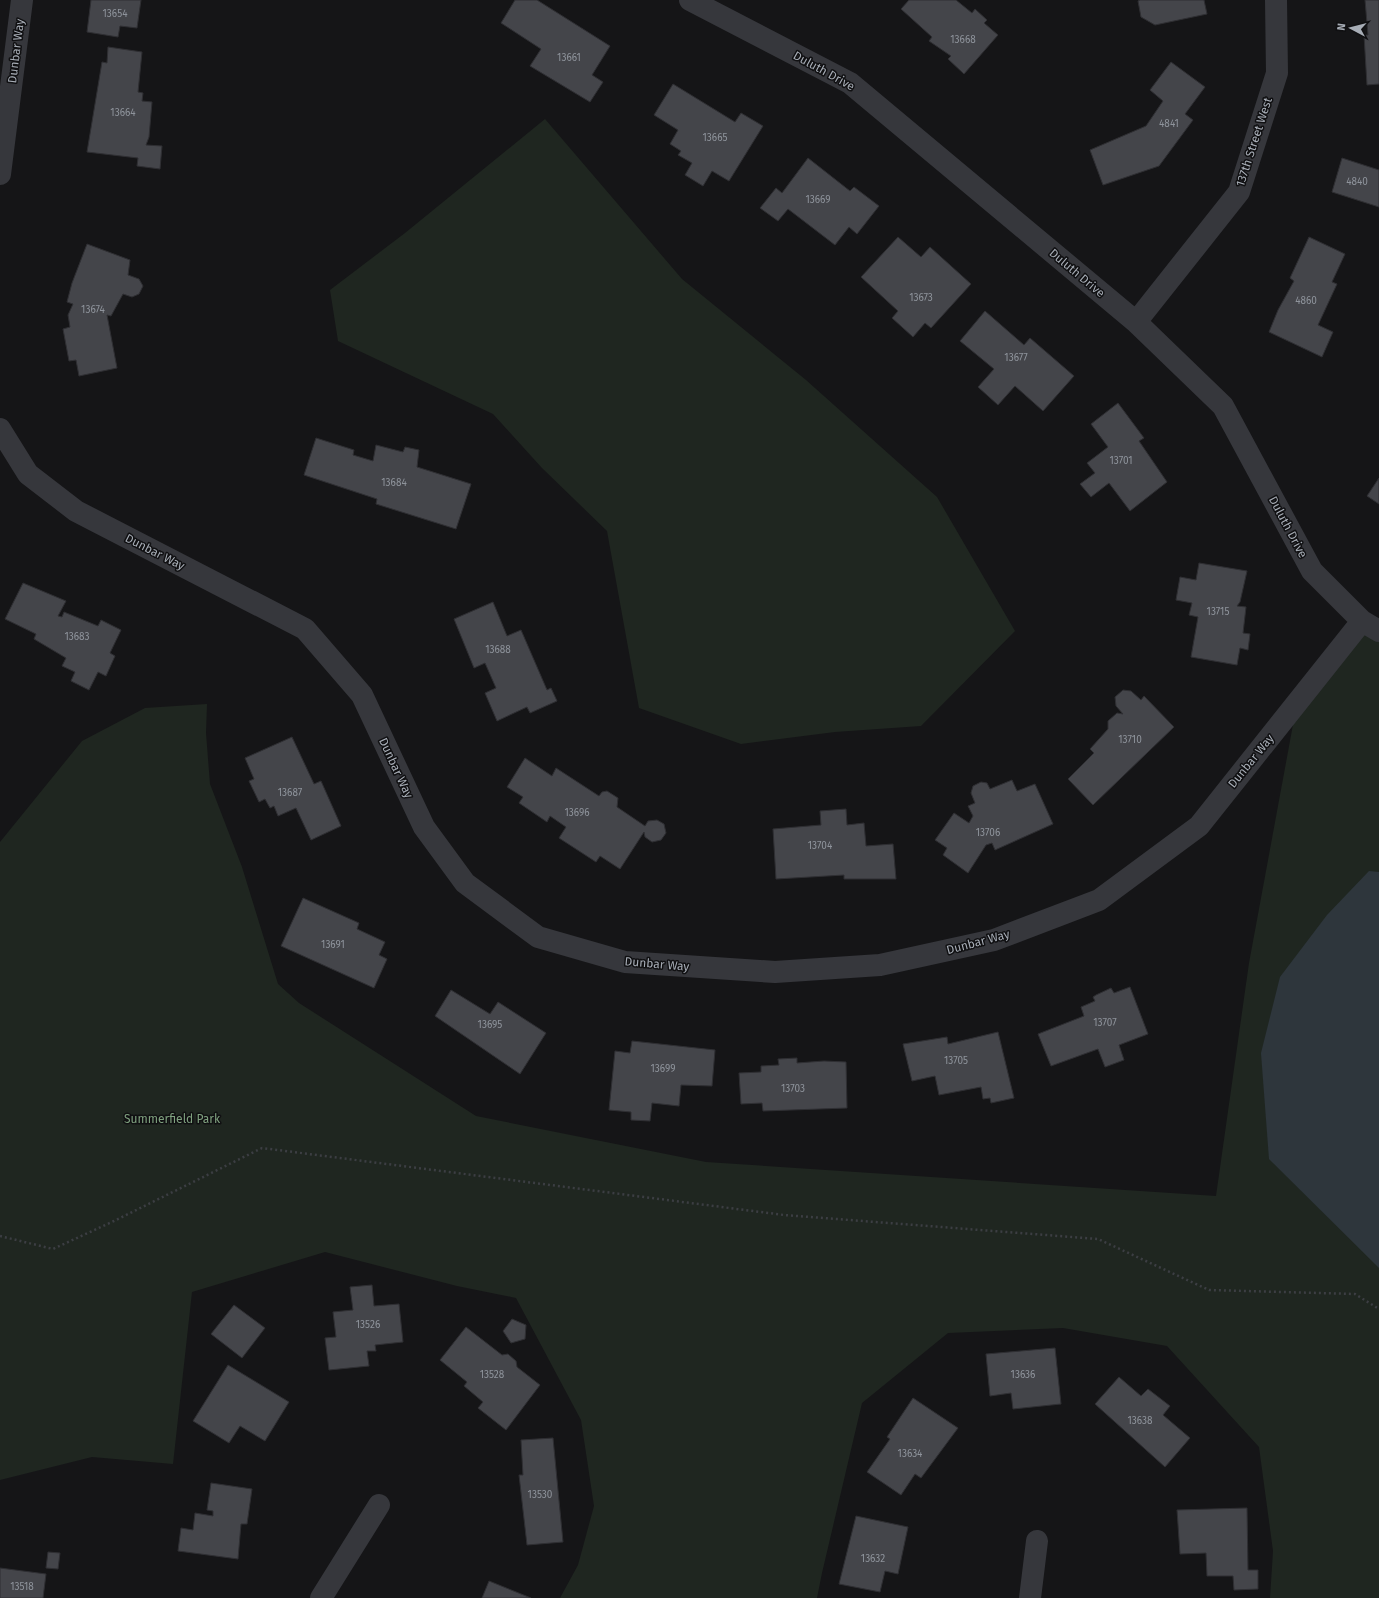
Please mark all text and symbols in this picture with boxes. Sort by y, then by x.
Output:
house number: 13654 [103,8,128,20]
north arrow [1331,8,1371,48]
street label: Dunbar Way [5,18,27,84]
text: N [1335,22,1348,31]
house number: 13668 [950,34,976,46]
street label: Duluth Drive [791,48,857,94]
house number: 13661 [557,52,581,64]
street label: 137th Street West [1233,95,1275,188]
house number: 13664 [110,107,136,119]
house number: 4841 [1159,118,1179,130]
house number: 13665 [703,132,727,144]
house number: 4840 [1346,176,1368,188]
house number: 13669 [805,194,831,206]
street label: Duluth Drive [1046,246,1108,300]
house number: 13673 [909,292,933,304]
house number: 4860 [1295,295,1317,307]
house number: 13674 [81,304,106,316]
house number: 13677 [1004,352,1028,364]
house number: 13701 [1109,455,1133,467]
house number: 13684 [381,477,407,489]
street label: Duluth Drive [1266,494,1310,560]
street label: Dunbar Way [123,531,187,573]
house number: 13715 [1207,606,1229,618]
house number: 13683 [64,631,90,643]
house number: 13688 [485,644,511,656]
street label: Dunbar Way [1225,731,1277,791]
house number: 13710 [1118,734,1142,746]
street label: Dunbar Way [376,736,416,800]
house number: 13687 [278,787,303,799]
house number: 13696 [564,807,590,819]
house number: 13706 [976,827,1000,839]
house number: 13704 [808,840,833,852]
street label: Dunbar Way [945,927,1011,957]
house number: 13691 [321,939,345,951]
street label: Dunbar Way [624,954,690,974]
house number: 13707 [1093,1017,1117,1029]
house number: 13695 [478,1019,502,1031]
house number: 13705 [944,1055,968,1067]
house number: 13699 [651,1063,676,1075]
house number: 13703 [781,1083,805,1095]
park label: Summerfield Park [124,1112,221,1126]
house number: 13526 [356,1319,380,1331]
house number: 13528 [480,1369,505,1381]
house number: 13636 [1011,1369,1035,1381]
house number: 13638 [1127,1415,1153,1427]
house number: 13634 [898,1448,923,1460]
house number: 13530 [528,1489,553,1501]
house number: 13632 [861,1553,885,1565]
house number: 13518 [10,1581,34,1593]

